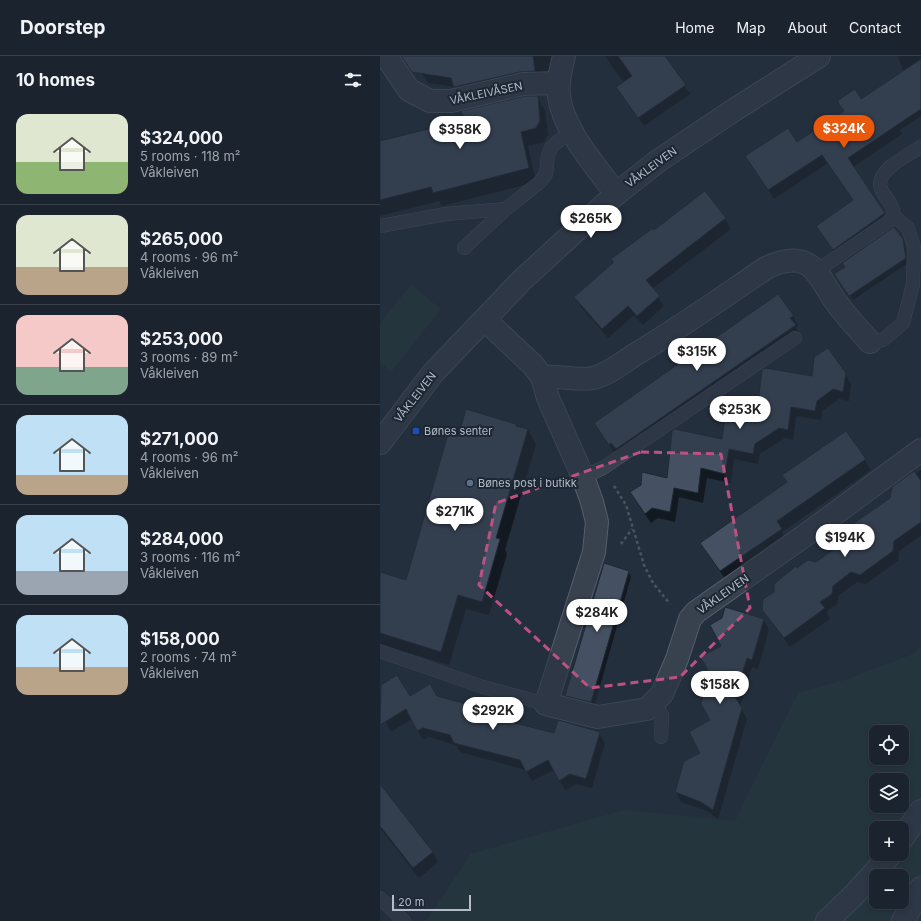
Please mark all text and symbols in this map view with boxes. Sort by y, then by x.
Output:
text: Doorstep [20,16,105,39]
text: Home [675,19,714,36]
text: Map [736,19,766,36]
text: About [788,19,827,36]
text: Contact [849,19,901,36]
icon: filters [342,69,364,91]
text: 10 homes [16,70,95,90]
street label: VÅKLEIVÅSEN [448,78,524,108]
pin: $324K [816,115,872,149]
pin: $358K [432,116,488,150]
text: $324K [822,120,866,136]
text: $358K [438,121,482,137]
text: $324,000 [140,128,223,148]
icon: home [48,130,96,178]
street label: VÅKLEIVEN [623,144,679,190]
text: 5 rooms · 118 m² [140,148,241,164]
text: Våkleiven [140,164,199,180]
pin: $265K [563,205,619,239]
text: $265K [570,210,612,226]
text: $265,000 [140,229,223,249]
icon: home [48,231,96,279]
text: 4 rooms · 96 m² [140,249,239,265]
text: Våkleiven [140,265,199,281]
text: $253,000 [140,329,223,349]
icon: home [48,331,96,379]
pin: $315K [669,338,725,372]
text: $315K [677,343,717,359]
text: 3 rooms · 89 m² [140,349,238,365]
text: Våkleiven [140,365,199,381]
street label: VÅKLEIVEN [391,369,439,425]
pin: $253K [712,396,768,430]
text: $253K [719,401,761,417]
place label: Bønes senter [424,424,492,438]
marker: Bønes senter [411,426,421,436]
text: $271,000 [140,429,219,449]
icon: home [48,431,96,479]
text: 4 rooms · 96 m² [140,449,239,465]
text: Våkleiven [140,465,199,481]
place label: Bønes post i butikk [478,476,577,490]
marker: Bønes post i butikk [465,478,475,488]
pin: $271K [427,498,483,532]
text: $271K [435,503,475,519]
pin: $194K [817,524,873,558]
text: $284,000 [140,529,223,549]
text: $194K [825,529,865,545]
icon: home [48,531,96,579]
text: 3 rooms · 116 m² [140,549,241,565]
text: Våkleiven [140,565,199,581]
street label: VÅKLEIVEN [694,571,752,617]
pin: $284K [569,599,625,633]
text: $284K [575,604,619,620]
text: $158,000 [140,629,220,649]
icon: home [48,631,96,679]
text: 2 rooms · 74 m² [140,649,237,665]
text: Våkleiven [140,665,199,681]
pin: $158K [692,671,748,705]
text: $158K [700,676,740,692]
pin: $292K [465,697,521,731]
text: $292K [472,702,514,718]
map controls [869,725,909,909]
button: locate [869,725,909,765]
button: layers [869,773,909,813]
button: + [869,821,909,861]
button: − [869,869,909,909]
scale bar [392,893,471,912]
text: 20 m [398,895,424,909]

